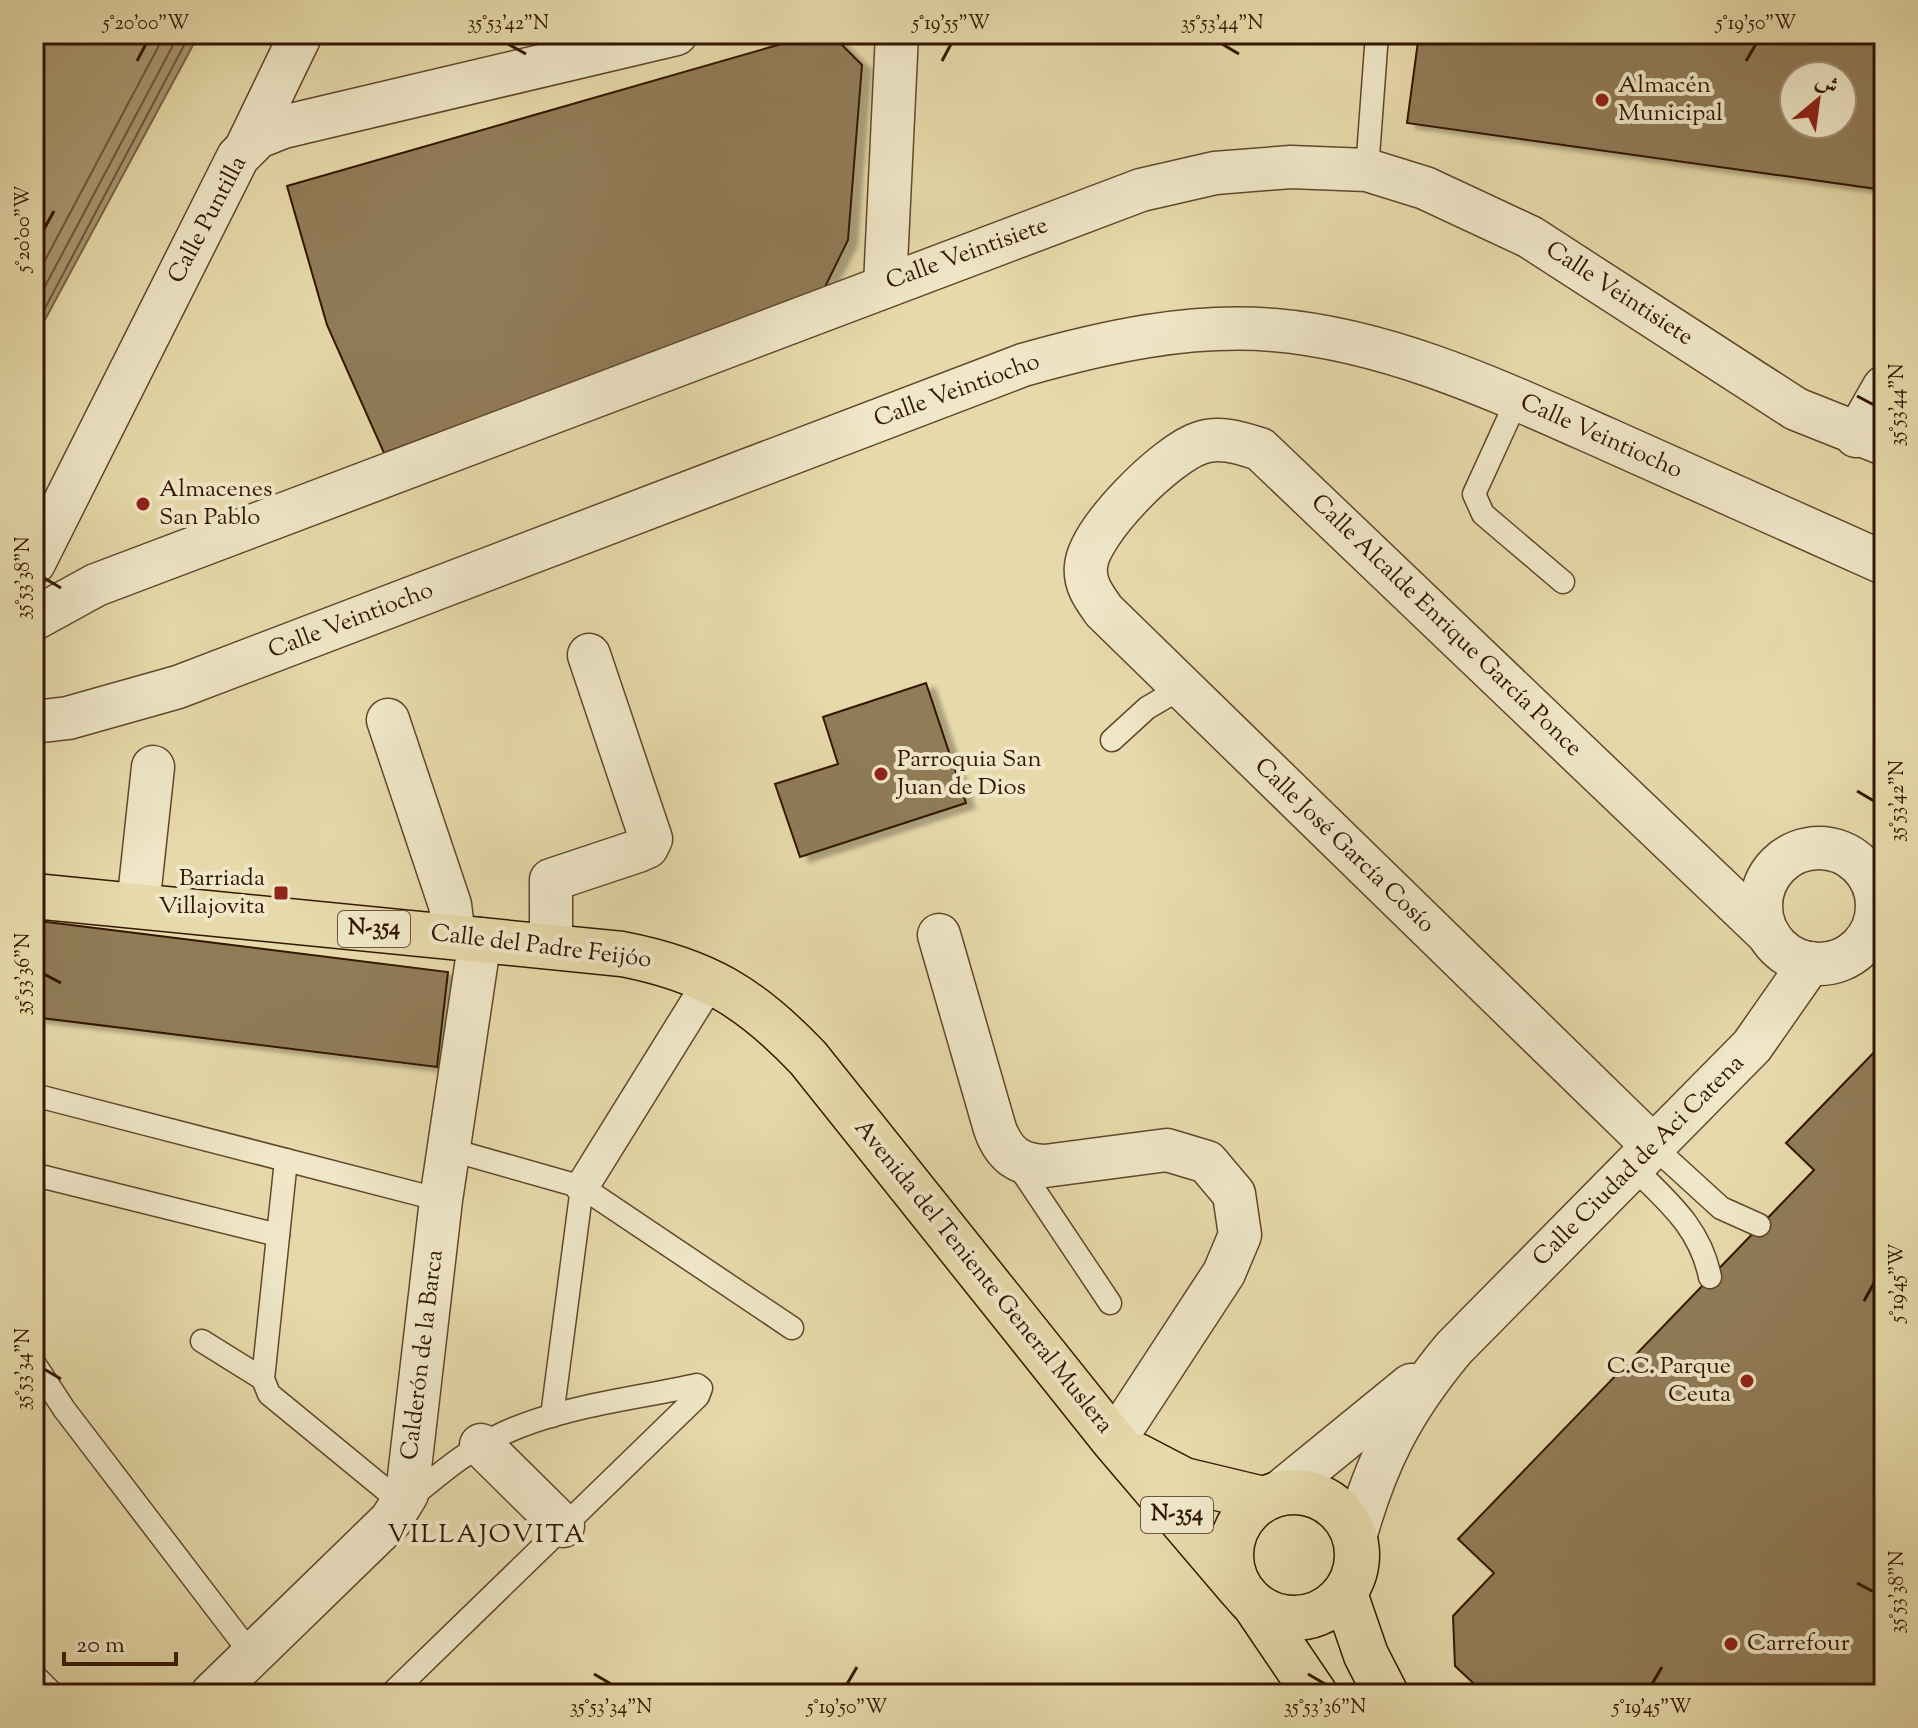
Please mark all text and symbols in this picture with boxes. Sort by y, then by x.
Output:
text: 5°20'00"W [102,10,189,39]
text: 35°53'42"N [467,10,549,39]
text: 5°19'55"W [911,10,990,39]
text: 35°53'44"N [1181,10,1263,39]
text: 5°19'50"W [1715,10,1796,39]
north arrow [1778,60,1858,140]
text: ش [1809,66,1844,104]
place label: Almacén Municipal [1618,69,1723,131]
marker: Almacén Municipal [1593,91,1611,109]
street label: Calle Puntilla [160,150,256,290]
text: 5°20'00"W [10,186,39,273]
street label: Calle Veintisiete [881,209,1053,299]
street label: Calle Veintisiete [1538,233,1700,355]
street label: Calle Veintiocho [869,345,1045,437]
text: 35°53'44"N [1884,364,1913,446]
street label: Calle Veintiocho [1515,386,1687,488]
place label: Almacenes San Pablo [159,473,272,535]
street label: Calle Alcalde Enrique García Ponce [1303,487,1589,765]
marker: Almacenes San Pablo [134,495,152,513]
text: 35°53'38"N [10,537,39,619]
street label: Calle Veintiocho [264,574,438,668]
place label: Parroquia San Juan de Dios [895,743,1042,805]
street label: Calle José García Cosío [1246,751,1442,941]
text: 35°53'42"N [1884,760,1913,842]
marker: Parroquia San Juan de Dios [872,765,890,783]
place label: Barriada Villajovita [158,862,265,924]
marker: Barriada Villajovita [272,884,290,902]
road number: N-354 [338,911,410,947]
street label: Calle del Padre Feijóo [429,917,653,977]
text: 35°53'36"N [10,933,39,1015]
street label: Calle Ciudad de Aci Catena [1525,1047,1753,1275]
street label: Avenida del Teniente General Muslera [846,1113,1120,1441]
text: 5°19'45"W [1884,1244,1913,1323]
street label: Calderón de la Barca [393,1248,453,1462]
text: 35°53'34"N [10,1328,39,1410]
place label: C.C. Parque Ceuta [1607,1350,1731,1412]
marker: C.C. Parque Ceuta [1738,1372,1756,1390]
road number: N-354 [1141,1497,1213,1533]
district label: VILLAJOVITA [387,1517,587,1554]
text: 35°53'38"N [1884,1551,1913,1633]
scale bar [64,1616,176,1666]
place label: Carrefour [1747,1627,1850,1661]
text: 20 m [76,1629,125,1663]
marker: Carrefour [1722,1635,1740,1653]
text: 35°53'34"N [570,1694,652,1723]
text: 5°19'50"W [806,1694,887,1723]
text: 35°53'36"N [1284,1694,1366,1723]
text: 5°19'45"W [1612,1694,1691,1723]

